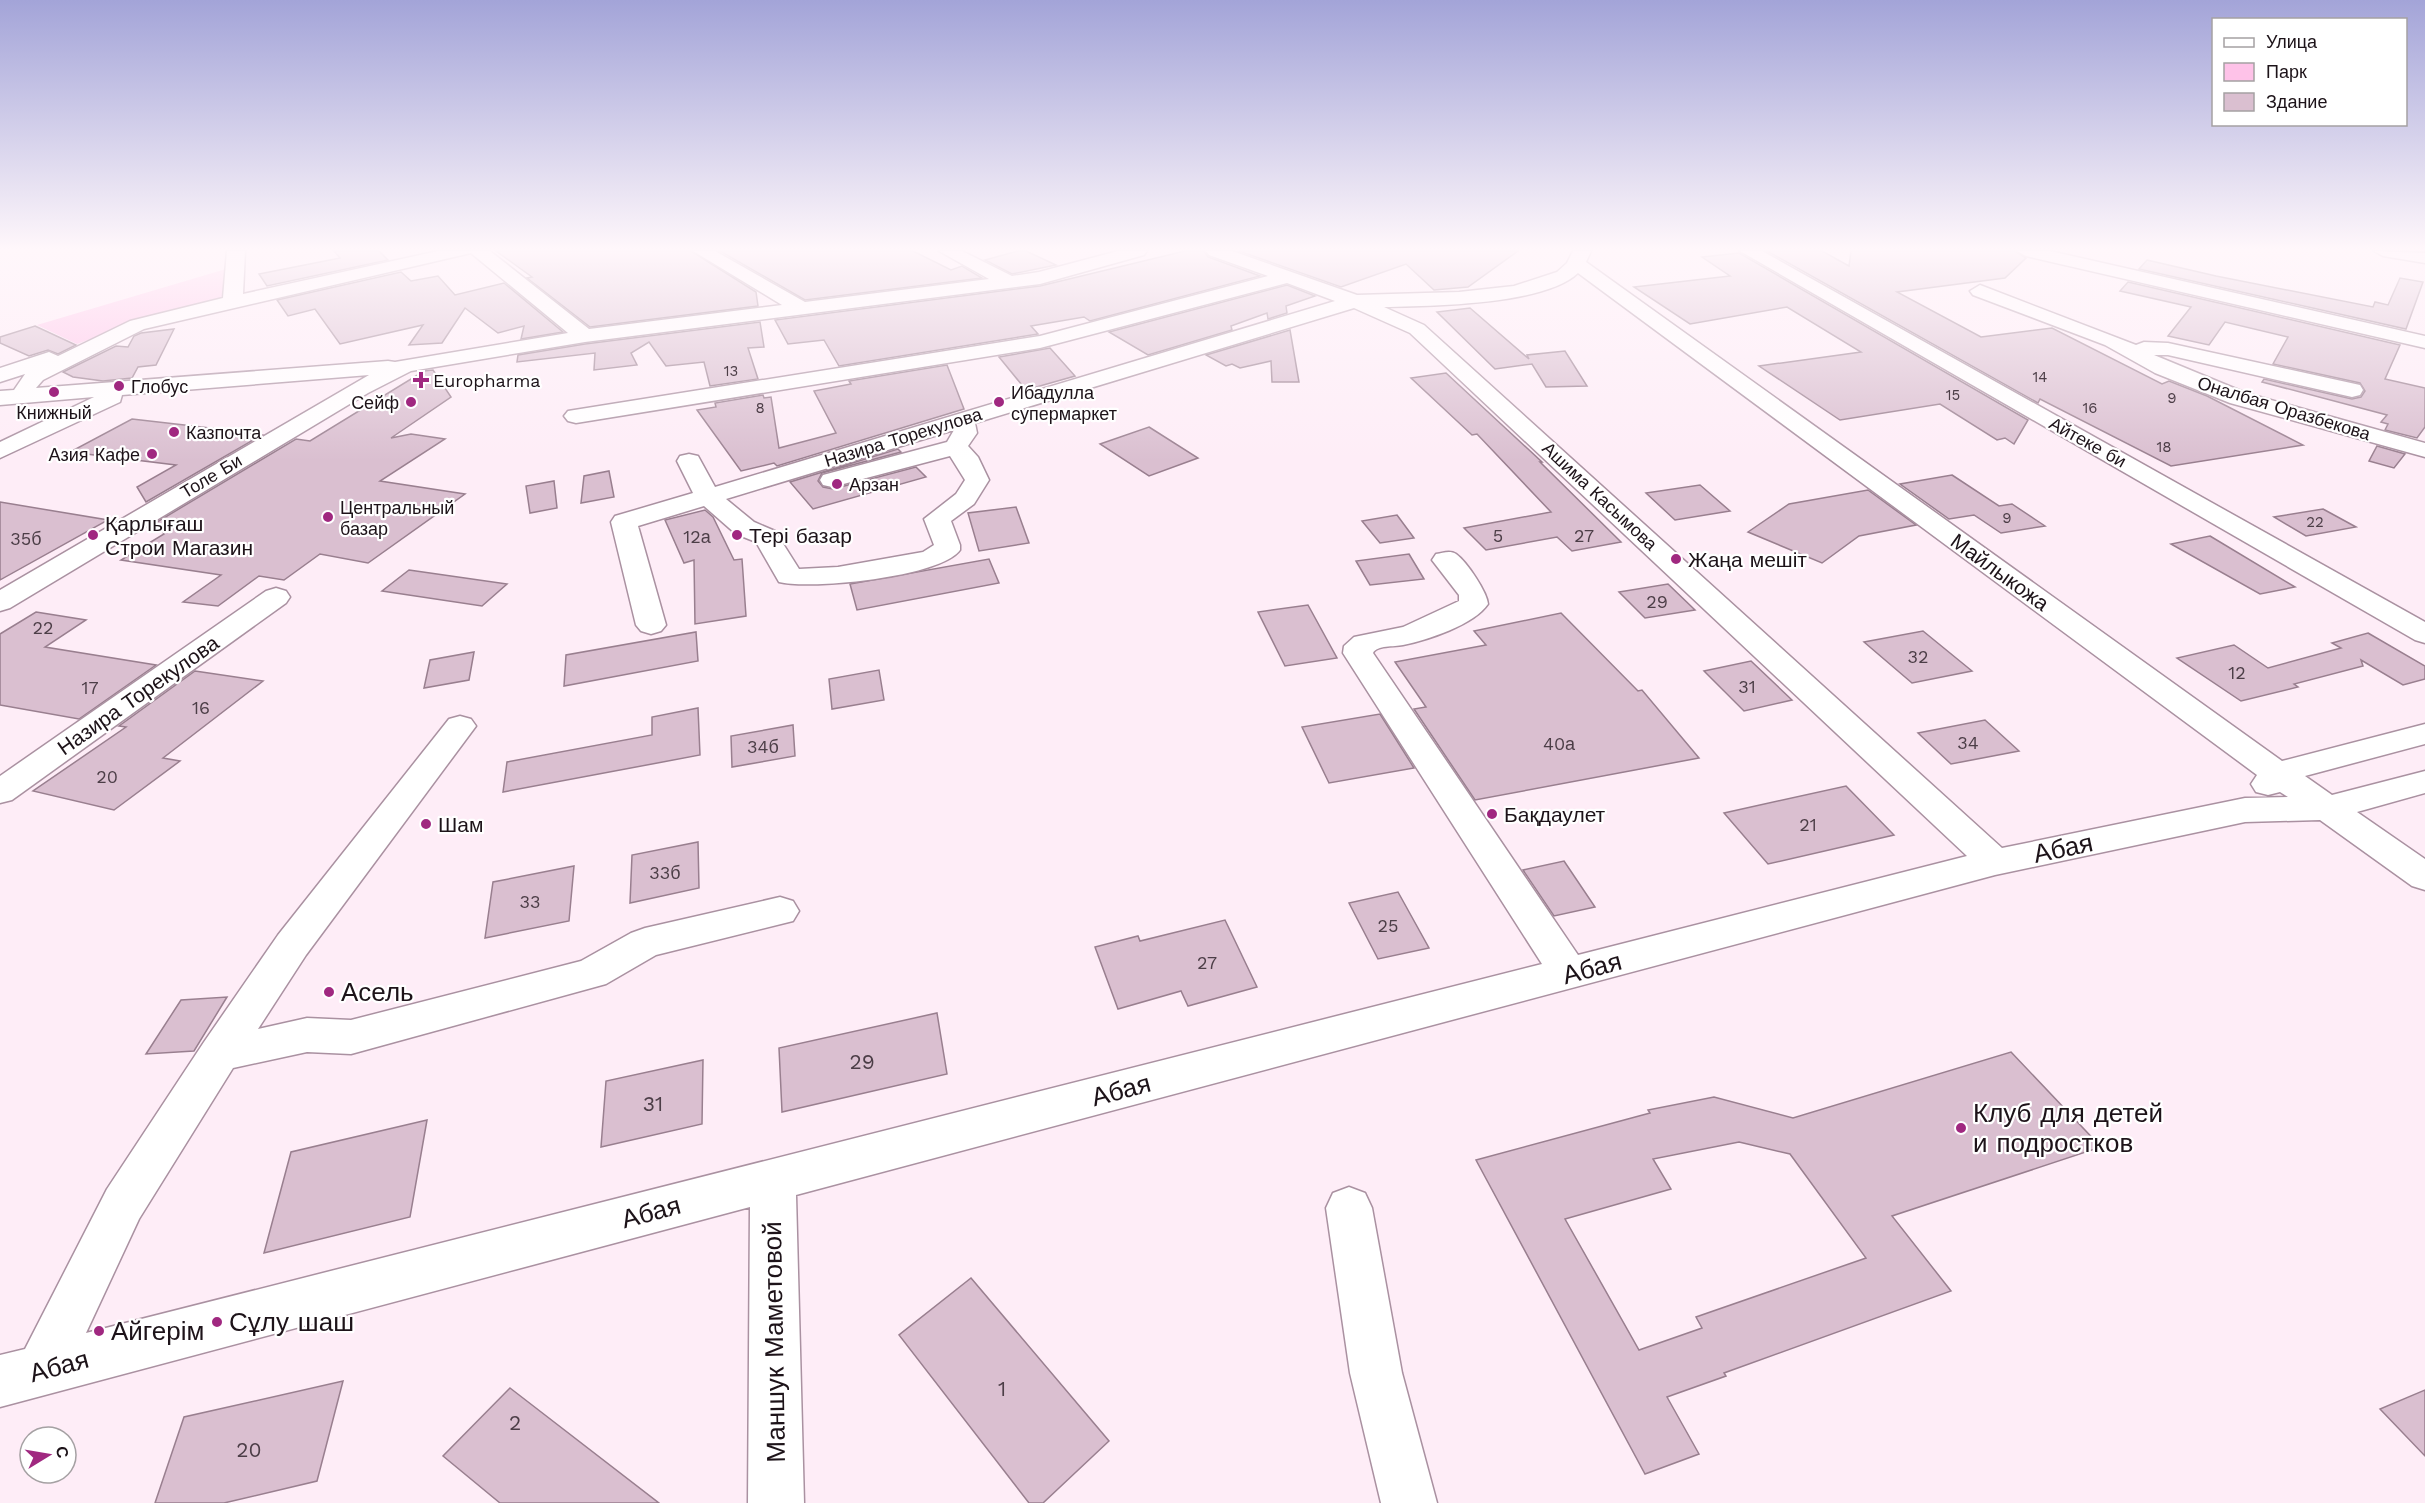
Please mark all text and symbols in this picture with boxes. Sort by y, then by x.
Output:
legend [2212,18,2407,126]
text: Улица [2266,31,2318,52]
text: Парк [2266,61,2307,82]
text: Здание [2266,91,2327,112]
house number: 13 [724,362,738,380]
house number: 14 [2032,368,2048,386]
place label: Europharma [433,370,540,391]
street label: Оналбая Оразбекова [2195,372,2374,445]
marker: Europharma [414,373,428,387]
place label: Глобус [131,376,188,397]
marker: Глобус [112,379,126,393]
place label: Ибадулла супермаркет [1011,382,1117,424]
marker: Книжный [47,385,61,399]
house number: 15 [1946,386,1960,404]
house number: 9 [2167,389,2177,407]
place label: Сейф [351,392,399,413]
marker: Сейф [404,395,418,409]
marker: Ибадулла супермаркет [992,395,1006,409]
house number: 8 [755,399,765,417]
house number: 16 [2083,399,2097,417]
place label: Книжный [16,402,92,423]
street label: Назира Торекулова [822,403,985,471]
street label: Айтеке би [2046,412,2130,472]
place label: Казпочта [186,422,262,443]
marker: Казпочта [167,425,181,439]
street label: Ашима Касымова [1538,437,1662,555]
house number: 18 [2156,438,2172,456]
place label: Азия Кафе [48,444,140,465]
marker: Азия Кафе [145,447,159,461]
street label: Толе Би [177,450,245,502]
place label: Арзан [849,474,899,495]
marker: Арзан [830,477,844,491]
place label: Центральный базар [340,497,454,539]
house number: 9 [2002,509,2012,527]
marker: Центральный базар [321,510,335,524]
place label: Қарлығаш Строи Магазин [105,511,253,560]
house number: 22 [2306,513,2324,531]
place label: Тері базар [749,523,852,548]
house number: 5 [1493,525,1503,546]
house number: 27 [1574,525,1594,546]
house number: 12а [683,526,712,547]
house number: 35б [10,528,42,549]
marker: Қарлығаш Строи Магазин [86,528,100,542]
marker: Тері базар [730,528,744,542]
street label: Майлыкожа [1946,528,2054,616]
place label: Жаңа мешіт [1688,547,1807,572]
marker: Жаңа мешіт [1669,552,1683,566]
house number: 29 [1646,591,1668,612]
house number: 22 [33,617,54,638]
street label: Назира Торекулова [53,630,224,760]
house number: 32 [1908,646,1929,667]
house number: 12 [2228,662,2246,683]
house number: 31 [1738,676,1756,697]
house number: 17 [81,677,99,698]
house number: 16 [192,697,210,718]
house number: 34 [1957,732,1979,753]
house number: 40а [1543,733,1576,754]
house number: 34б [747,736,779,757]
house number: 20 [96,766,118,787]
place label: Бақдаулет [1504,802,1606,827]
marker: Бақдаулет [1485,807,1499,821]
place label: Шам [438,812,483,837]
house number: 21 [1799,814,1817,835]
marker: Шам [419,817,433,831]
street label: Абая [2030,827,2096,869]
house number: 33б [649,862,681,883]
house number: 33 [520,891,541,912]
house number: 25 [1378,915,1398,936]
street label: Абая [1559,946,1625,990]
house number: 27 [1197,952,1217,973]
place label: Асель [341,977,414,1007]
marker: Асель [322,985,336,999]
house number: 29 [849,1049,875,1074]
street label: Абая [1088,1068,1154,1112]
house number: 31 [643,1091,663,1116]
place label: Клуб для детей и подростков [1973,1098,2163,1158]
marker: Клуб для детей и подростков [1954,1121,1968,1135]
street label: Абая [618,1190,684,1234]
street label: Маншук Маметовой [757,1221,791,1463]
place label: Сұлу шаш [229,1307,354,1337]
marker: Сұлу шаш [210,1315,224,1329]
place label: Айгерім [111,1316,204,1346]
marker: Айгерім [92,1324,106,1338]
street label: Абая [26,1344,92,1388]
house number: 1 [998,1376,1006,1401]
house number: 2 [509,1410,521,1435]
north arrow [18,1425,78,1485]
house number: 20 [236,1437,262,1462]
text: С [52,1445,73,1460]

